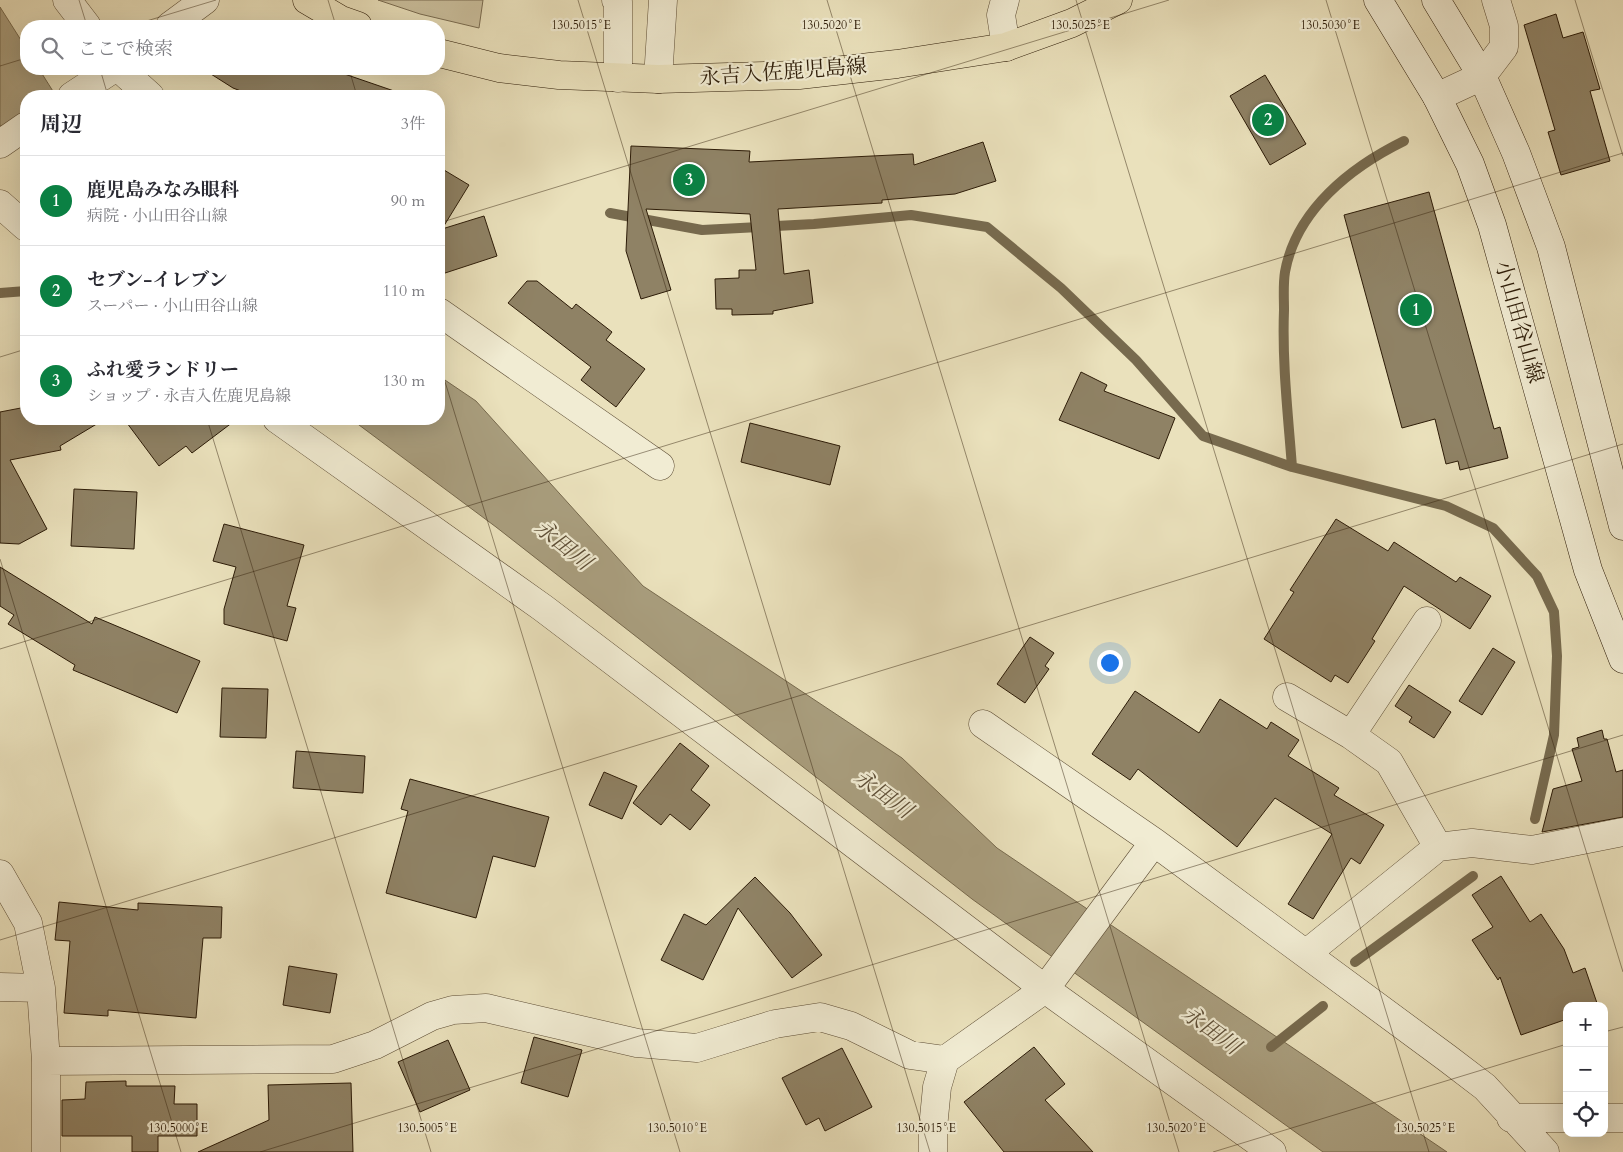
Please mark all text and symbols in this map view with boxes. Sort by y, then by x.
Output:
text: 130.5015°E [551,17,611,33]
text: 130.5020°E [801,17,861,33]
text: 130.5025°E [1050,17,1110,33]
text: 130.5030°E [1300,17,1360,33]
search box [20,20,445,75]
icon: search [38,34,66,62]
text: ここで検索 [78,36,173,62]
street label: 永吉入佐鹿児島線 [698,52,868,92]
pin: 2 [1252,101,1284,139]
text: 周辺 [40,110,82,139]
text: 3件 [401,113,425,135]
pin: 3 [673,161,705,199]
text: 鹿児島みなみ眼科 [87,177,239,203]
text: 1 [52,190,60,212]
text: 90 m [391,190,425,212]
text: 病院 · 小山田谷山線 [87,205,228,227]
street label: 小山田谷山線 [1488,257,1550,387]
text: セブン-イレブン [87,267,228,293]
text: 2 [52,280,60,302]
text: 110 m [383,280,425,302]
pin: 1 [1400,291,1432,329]
text: スーパー · 小山田谷山線 [87,295,258,317]
text: ふれ愛ランドリー [87,357,239,383]
text: 3 [52,370,60,392]
text: 130 m [383,370,425,392]
text: ショップ · 永吉入佐鹿児島線 [87,385,291,407]
water label: 永田川 [528,513,600,579]
your location [1097,650,1123,676]
water label: 永田川 [847,762,920,827]
water label: 永田川 [1175,998,1248,1063]
map controls [1563,1002,1608,1137]
button: + [1563,1002,1608,1047]
button: − [1563,1047,1608,1092]
button: locate [1563,1092,1608,1137]
text: 130.5000°E [148,1120,208,1136]
text: 130.5005°E [397,1120,457,1136]
text: 130.5010°E [647,1120,707,1136]
text: 130.5015°E [896,1120,956,1136]
text: 130.5020°E [1146,1120,1206,1136]
text: 130.5025°E [1395,1120,1455,1136]

